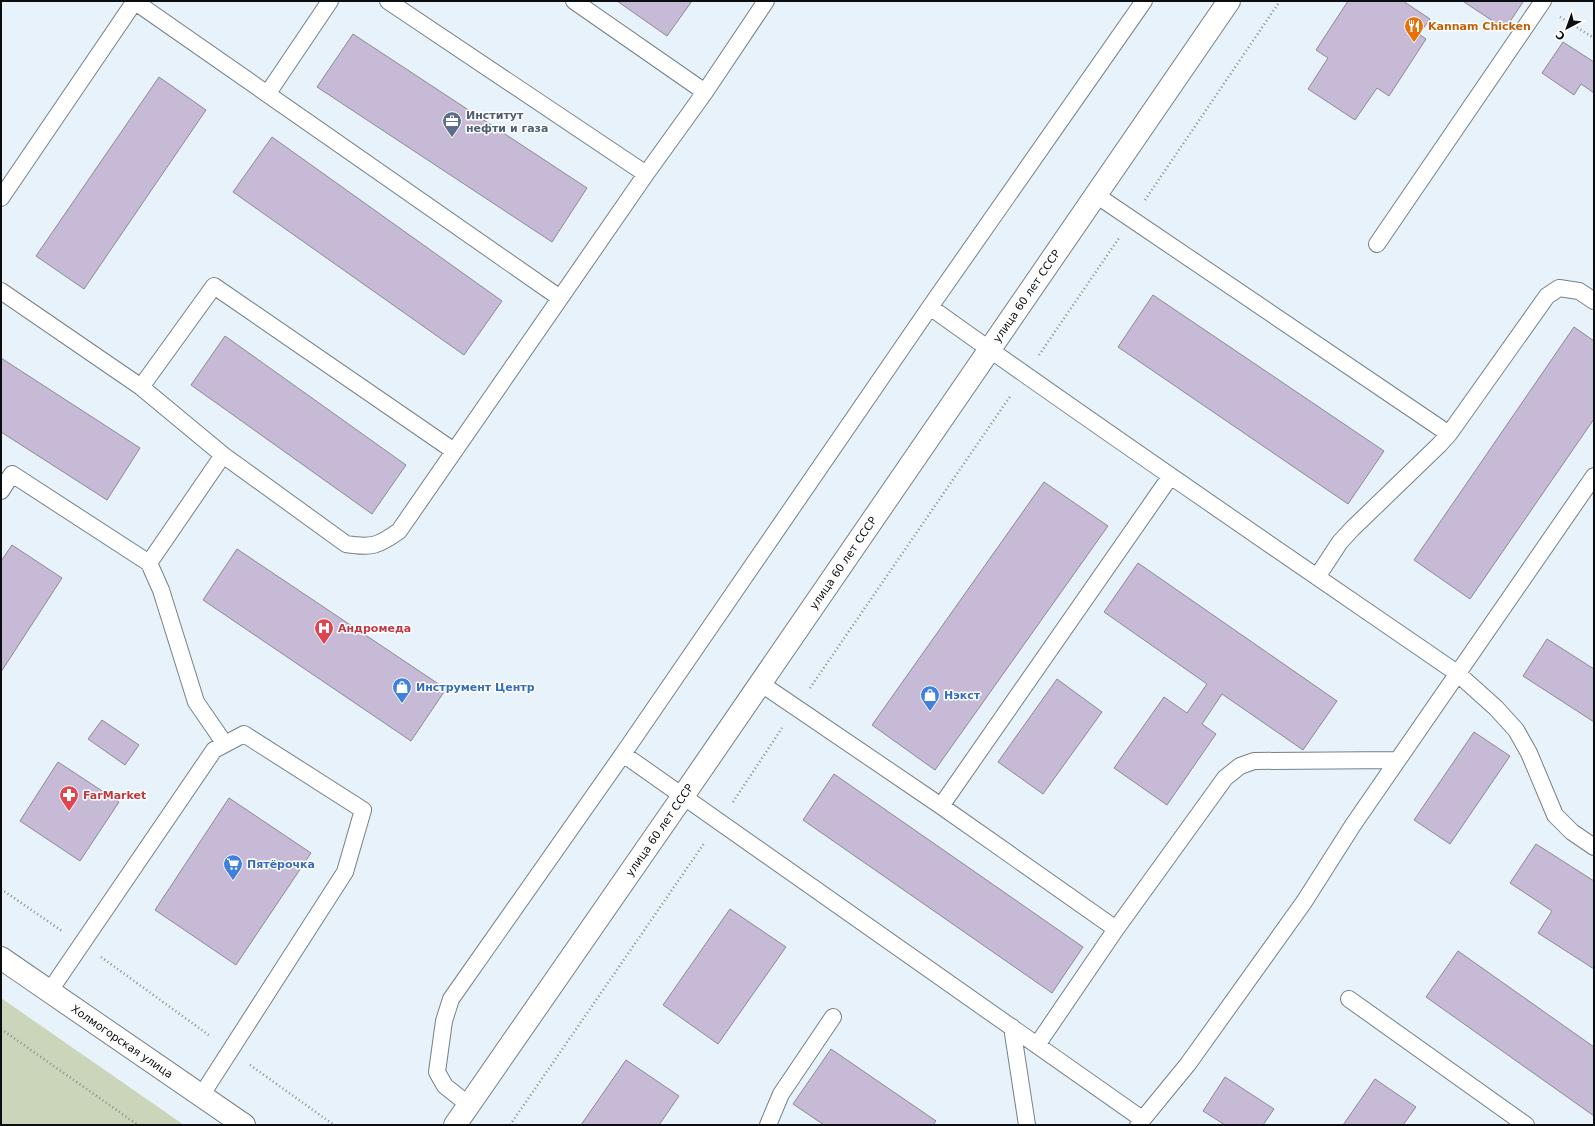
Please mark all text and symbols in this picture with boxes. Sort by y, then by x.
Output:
north arrow [1547,8,1587,48]
restaurant icon: Kannam Chicken [1403,15,1425,43]
place label: Kannam Chicken [1428,20,1531,33]
text: С [1553,28,1568,43]
place label: Институт нефти и газа [466,109,548,135]
office icon: Институт нефти и газа [441,110,463,138]
street label: улица 60 лет СССР [991,247,1063,345]
street label: улица 60 лет СССР [807,514,880,612]
hospital icon: Андромеда [313,617,335,645]
place label: Андромеда [338,622,411,635]
shop icon: Инструмент Центр [391,676,413,704]
place label: Инструмент Центр [416,681,535,694]
shop icon: Нэкст [919,684,941,712]
place label: Нэкст [944,689,981,702]
street label: улица 60 лет СССР [623,781,697,879]
pharmacy icon: FarMarket [58,784,80,812]
place label: FarMarket [83,789,146,802]
supermarket icon: Пятёрочка [222,853,244,881]
place label: Пятёрочка [247,858,315,871]
street label: Холмогорская улица [69,1002,175,1081]

